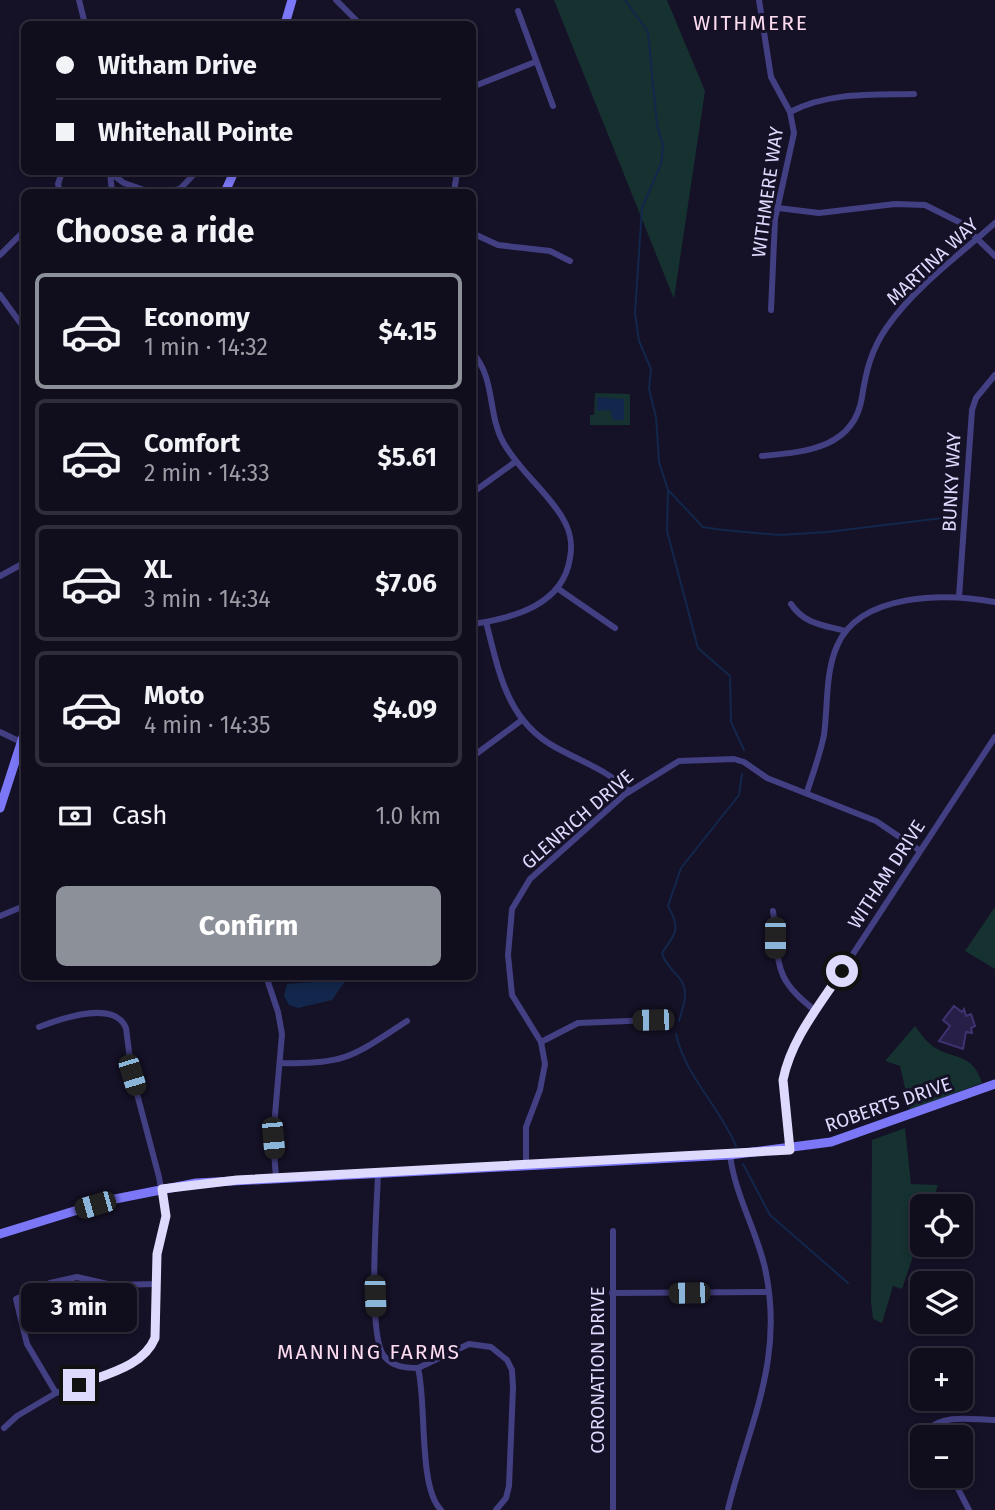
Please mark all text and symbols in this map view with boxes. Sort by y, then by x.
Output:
district label: WITHMERE [693,10,809,36]
text: Witham Drive [98,50,257,81]
text: Whitehall Pointe [98,117,293,148]
street label: WITHMERE WAY [747,125,788,259]
text: Choose a ride [56,212,254,250]
street label: MARTINA WAY [882,213,983,310]
icon: car [60,300,123,363]
text: Economy [144,302,250,333]
text: $4.15 [378,316,437,347]
text: 1 min · 14:32 [144,333,268,361]
icon: car [60,426,123,489]
text: Comfort [144,428,240,459]
street label: BUNKY WAY [937,431,966,533]
text: $5.61 [378,442,437,473]
text: 2 min · 14:33 [144,459,270,487]
icon: car [60,552,123,615]
text: XL [144,554,172,585]
text: $7.06 [375,568,437,599]
text: 3 min · 14:34 [144,585,270,613]
icon: car [60,678,123,741]
text: Moto [144,680,204,711]
text: $4.09 [373,694,437,725]
text: 4 min · 14:35 [144,711,271,739]
street label: GLENRICH DRIVE [517,765,638,874]
icon: cash [56,797,94,835]
text: Cash [112,800,168,831]
text: 1.0 km [375,802,441,830]
street label: WITHAM DRIVE [843,816,930,933]
button: Confirm [56,886,441,966]
car [765,917,786,959]
route start [826,955,858,987]
car [632,1009,675,1031]
car [116,1052,149,1098]
street label: ROBERTS DRIVE [822,1072,954,1137]
car [261,1116,286,1160]
car [72,1189,119,1221]
map controls [910,1194,973,1488]
button: locate [910,1194,973,1257]
button: layers [910,1271,973,1334]
car [364,1275,387,1317]
car [668,1282,711,1304]
callout: 3 min [21,1284,137,1332]
street label: CORONATION DRIVE [586,1286,609,1454]
text: 3 min [51,1293,107,1321]
district label: MANNING FARMS [277,1339,461,1365]
button: + [910,1348,973,1411]
route end [63,1369,95,1401]
button: − [910,1425,973,1488]

